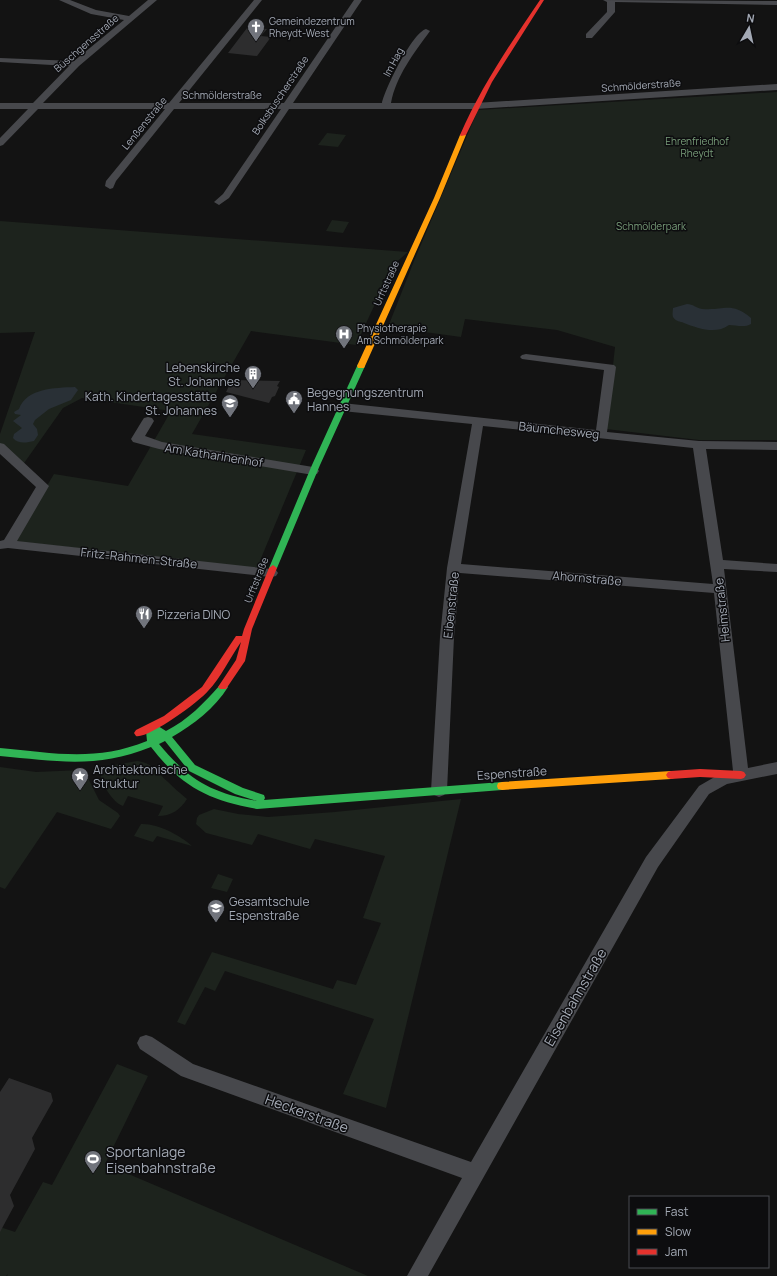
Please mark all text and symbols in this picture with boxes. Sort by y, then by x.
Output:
north arrow [729,8,769,48]
text: N [746,10,756,26]
street label: Büschgensstraße [51,11,122,75]
place label: Gemeindezentrum Rheydt-West [269,14,355,40]
church icon: Gemeindezentrum Rheydt-West [246,17,266,42]
street label: Im Hag [380,45,407,79]
street label: Bolksbuscherstraße [248,53,312,137]
street label: Schmölderstraße [601,75,681,95]
street label: Schmölderstraße [182,88,262,102]
street label: Lenßenstraße [118,93,170,152]
park label: Ehrenfriedhof Rheydt [665,134,729,160]
park label: Schmölderpark [616,219,687,233]
street label: Urftstraße [370,258,402,308]
place label: Physiotherapie Am Schmölderpark [357,321,445,347]
hospital icon: Physiotherapie Am Schmölderpark [334,324,354,349]
place label: Lebenskirche St. Johannes [166,359,240,390]
building icon: Lebenskirche St. Johannes [243,364,263,389]
place label: Begegnungszentrum Hannes [307,384,424,415]
place label: Kath. Kindertagesstätte St. Johannes [85,388,217,419]
public building icon: Begegnungszentrum Hannes [284,389,304,414]
school or university icon: Kath. Kindertagesstätte St. Johannes [220,393,240,418]
street label: Bäumchesweg [518,417,600,443]
street label: Am Katharinenhof [164,439,265,471]
street label: Fritz-Rahmen-Straße [80,543,198,573]
street label: Urftstraße [240,555,272,605]
street label: Ahornstraße [552,567,622,589]
street label: Eibenstraße [439,571,463,639]
street label: Heimstraße [710,577,734,643]
restaurant icon: Pizzeria DINO [134,604,154,629]
place label: Pizzeria DINO [157,606,231,623]
place label: Architektonische Struktur [93,761,188,792]
street label: Espenstraße [476,762,548,784]
place icon: Architektonische Struktur [70,766,90,791]
place label: Gesamtschule Espenstraße [229,893,309,924]
school or university icon: Gesamtschule Espenstraße [206,898,226,923]
street label: Eisenbahnstraße [539,945,611,1049]
street label: Heckerstraße [263,1089,351,1137]
place label: Sportanlage Eisenbahnstraße [106,1142,216,1177]
sports icon: Sportanlage Eisenbahnstraße [83,1149,103,1174]
legend [629,1196,769,1268]
text: Fast [665,1203,689,1220]
text: Slow [665,1223,691,1240]
text: Jam [665,1243,687,1260]

